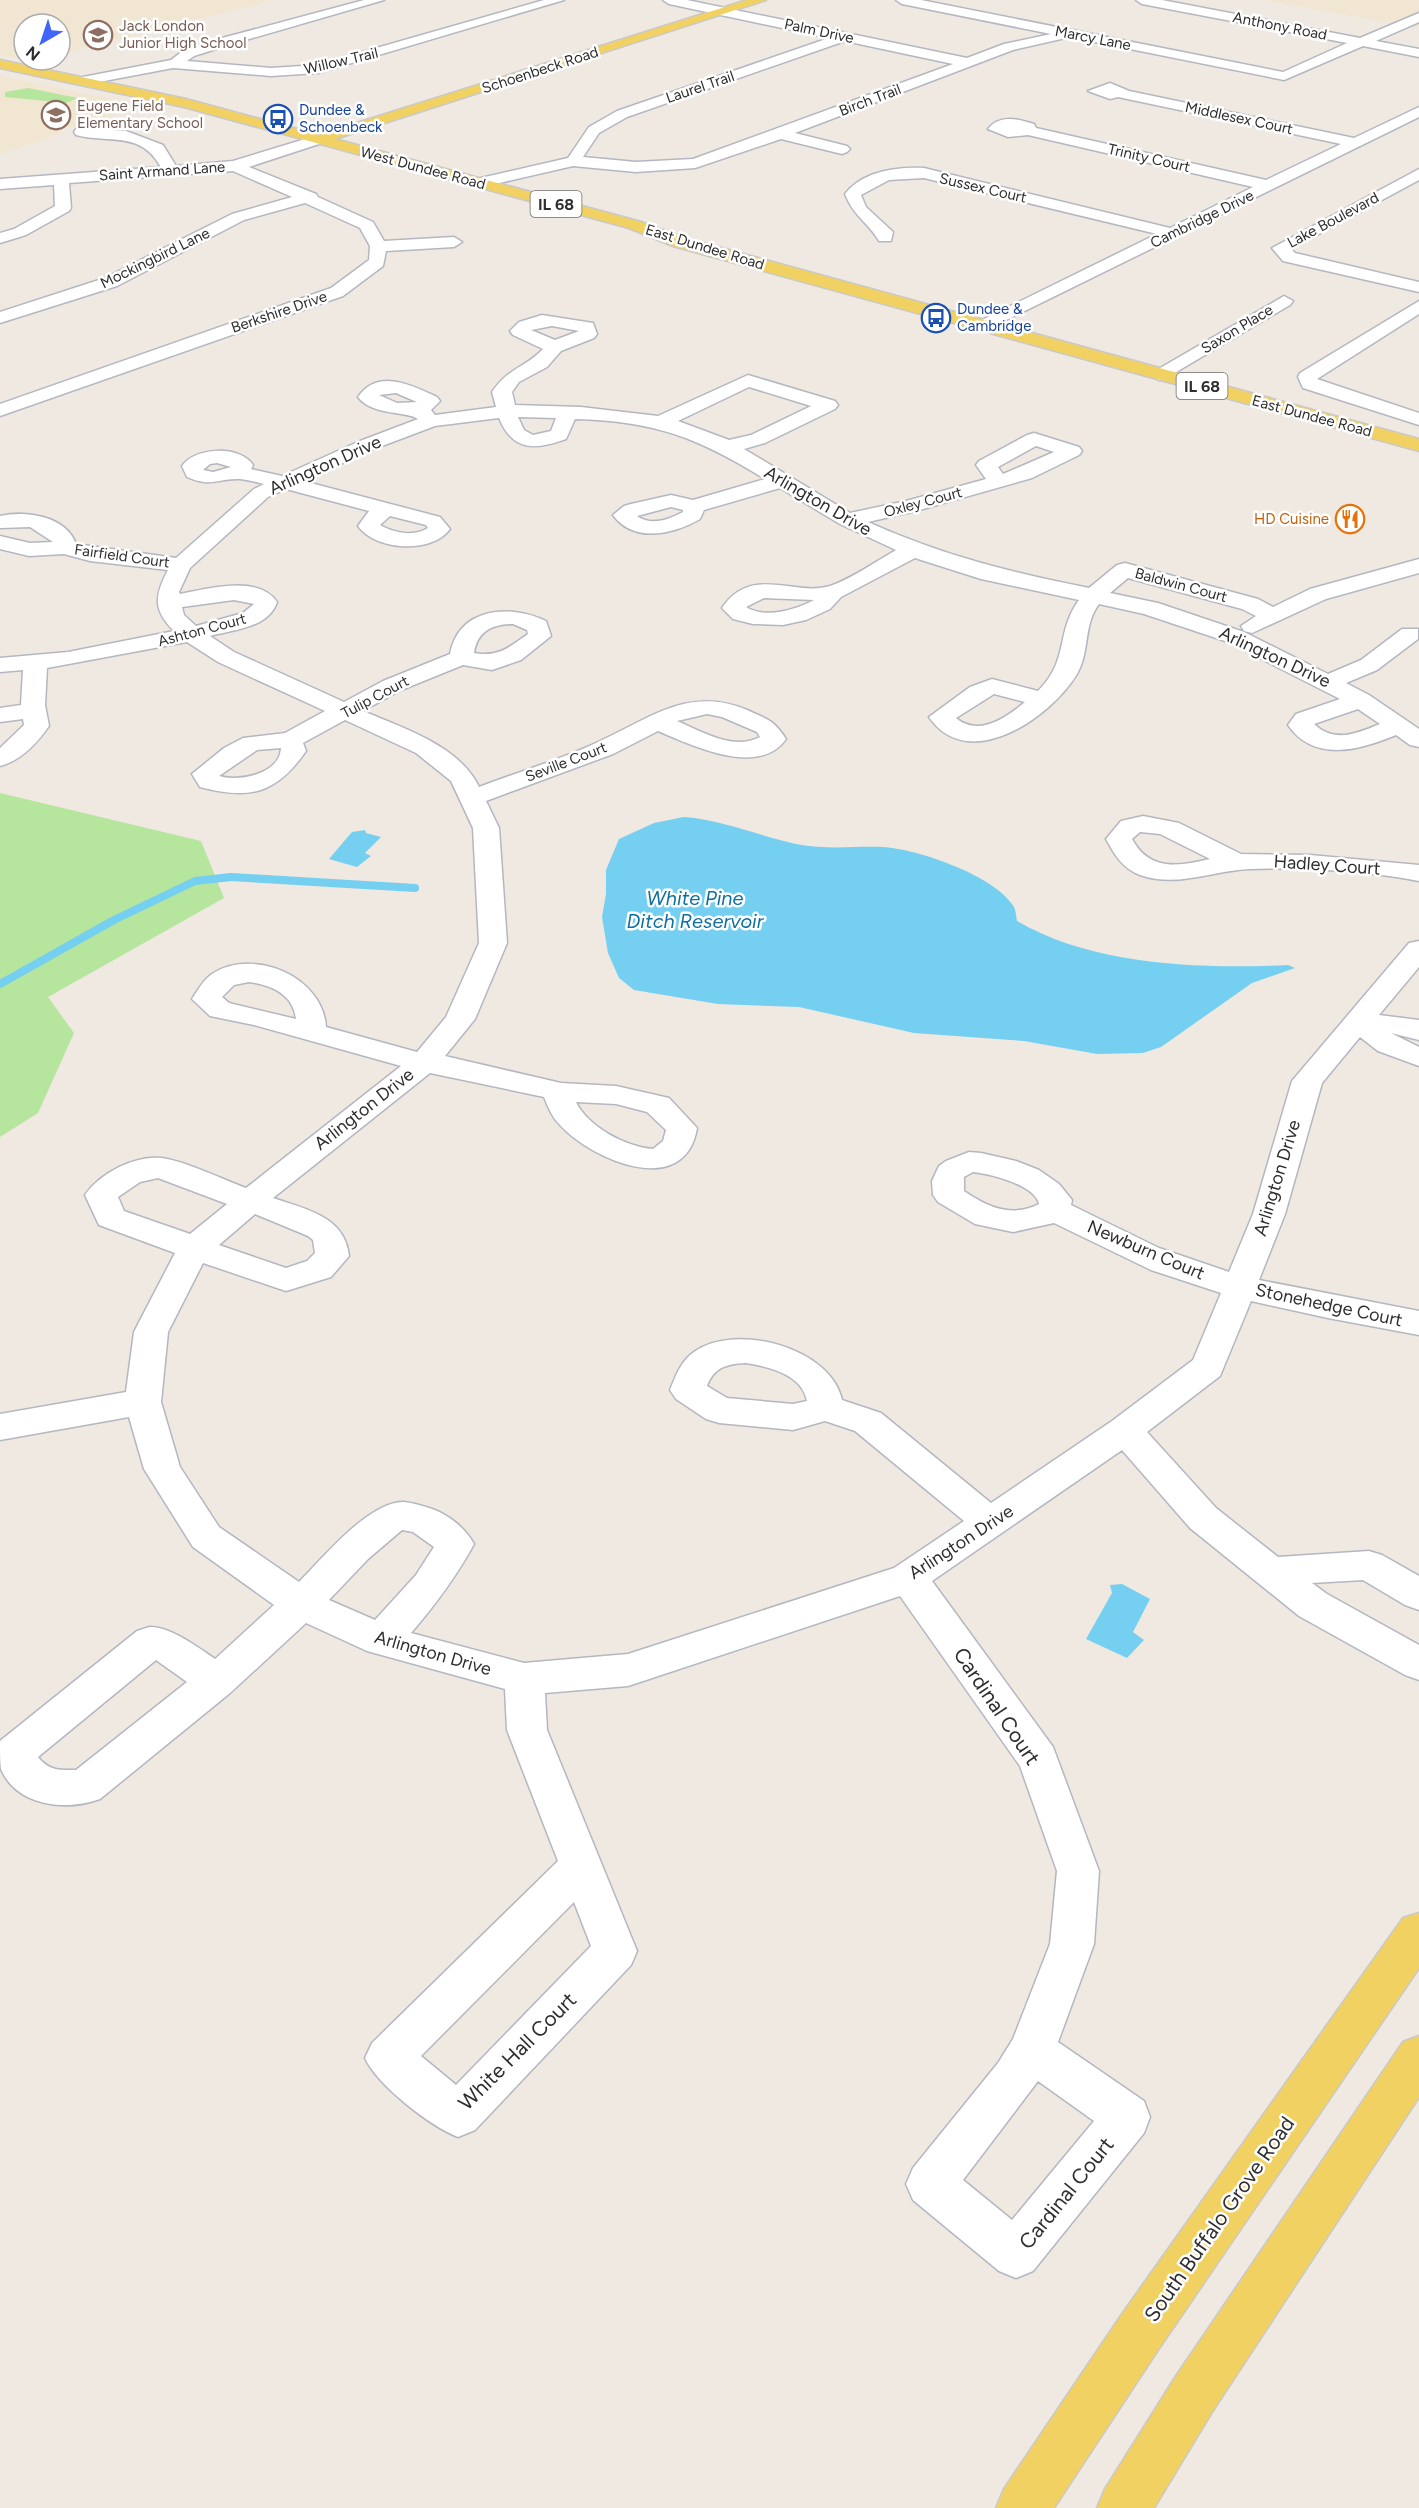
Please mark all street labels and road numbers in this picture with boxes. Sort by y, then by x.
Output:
street label: Anthony Road [1231,8,1329,44]
street label: Palm Drive [783,15,855,47]
street label: Marcy Lane [1054,22,1132,54]
street label: Schoenbeck Road [479,43,601,97]
street label: Willow Trail [302,44,380,78]
street label: Laurel Trail [663,67,737,107]
street label: Birch Trail [836,80,904,120]
street label: Middlesex Court [1183,98,1295,138]
street label: Trinity Court [1106,140,1192,176]
street label: West Dundee Road [358,143,488,193]
street label: Saint Armand Lane [98,158,226,184]
street label: Sussex Court [938,169,1029,207]
street label: Cambridge Drive [1147,186,1257,252]
street label: Lake Boulevard [1284,188,1382,252]
road number: IL 68 [530,191,582,217]
street label: East Dundee Road [643,220,767,274]
street label: Mockingbird Lane [97,224,213,292]
street label: Berkshire Drive [229,287,329,337]
street label: Saxon Place [1198,301,1276,357]
road number: IL 68 [1176,373,1228,399]
street label: East Dundee Road [1250,391,1374,441]
street label: Arlington Drive [266,430,385,500]
street label: Arlington Drive [760,461,876,541]
street label: Oxley Court [882,483,964,521]
street label: Fairfield Court [73,540,171,572]
street label: Baldwin Court [1133,564,1229,606]
street label: Ashton Court [156,610,248,650]
street label: Arlington Drive [1216,622,1334,692]
street label: Tulip Court [338,672,412,722]
street label: Seville Court [523,738,609,786]
street label: Hadley Court [1273,850,1381,880]
street label: Arlington Drive [310,1063,418,1155]
street label: Arlington Drive [1249,1117,1305,1239]
street label: Newburn Court [1084,1215,1208,1285]
street label: Stonehedge Court [1253,1279,1405,1331]
street label: Arlington Drive [905,1500,1018,1584]
street label: Arlington Drive [372,1626,494,1680]
street label: Cardinal Court [948,1642,1046,1770]
street label: White Hall Court [453,1987,581,2115]
street label: South Buffalo Grove Road [1139,2112,1299,2326]
street label: Cardinal Court [1013,2132,1119,2254]

